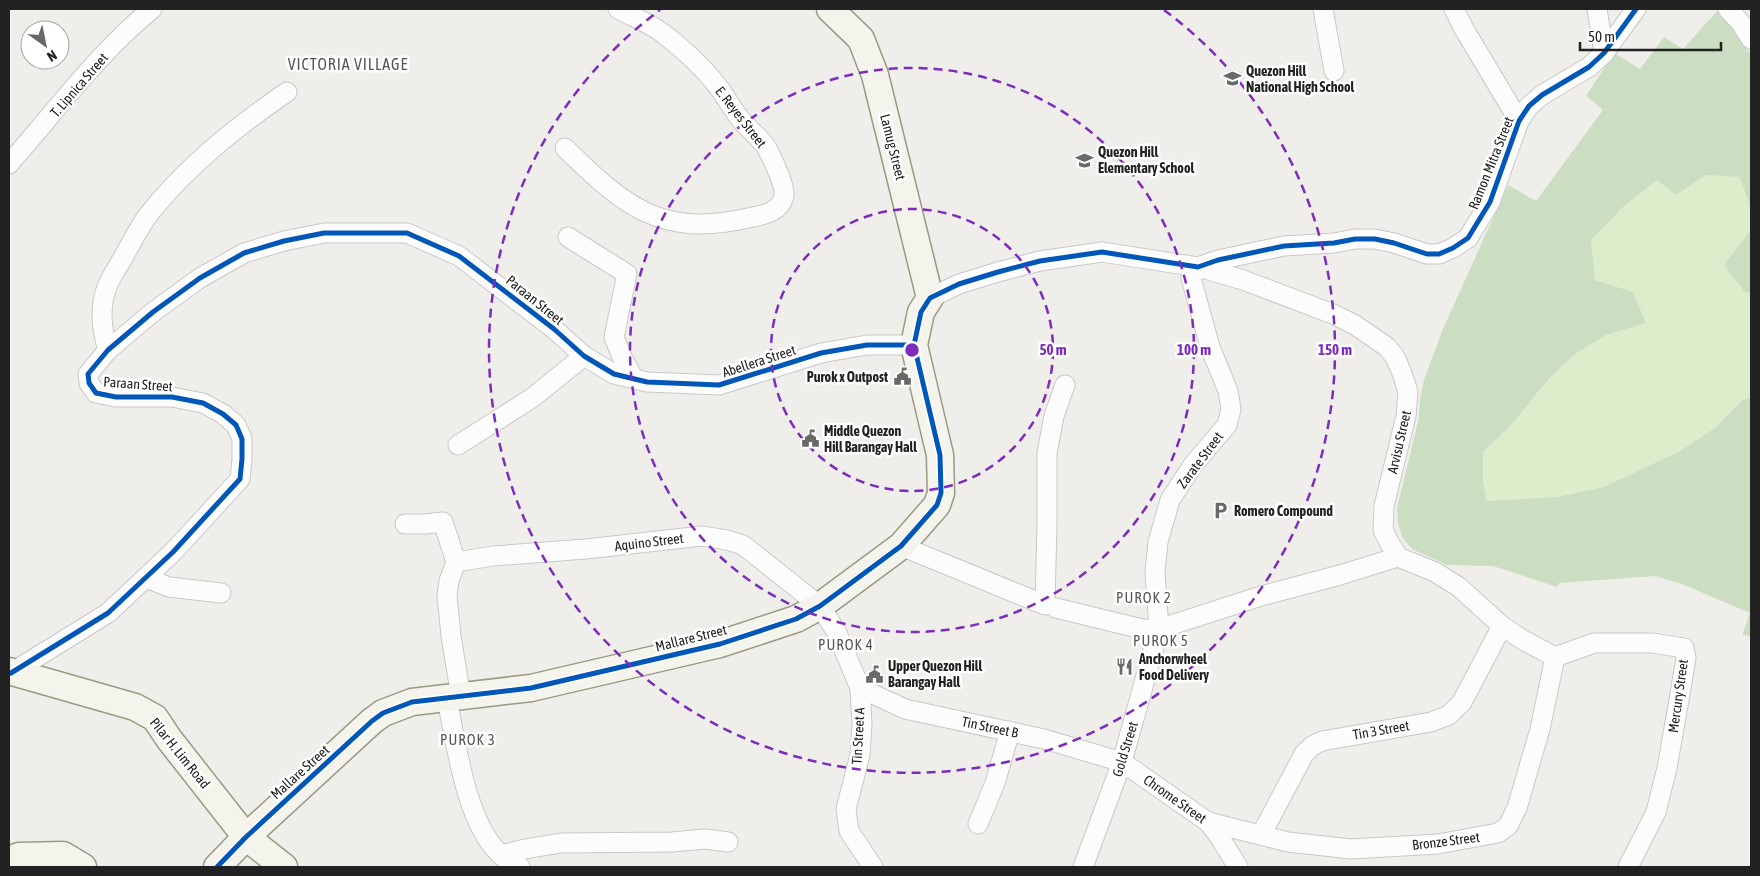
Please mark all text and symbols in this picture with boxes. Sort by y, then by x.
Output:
north arrow [20,20,70,70]
scale bar [1580,20,1721,52]
text: 50 m [1588,28,1615,45]
text: N [44,47,60,65]
street label: T. Lipnica Street [47,50,111,120]
district label: VICTORIA VILLAGE [288,55,408,73]
place label: Quezon Hill National High School [1246,63,1355,95]
school or university icon: Quezon Hill National High School [1222,69,1242,89]
street label: E. Reyes Street [712,83,770,151]
street label: Lamug Street [877,112,909,182]
street label: Ramon Mitra Street [1465,114,1517,212]
place label: Quezon Hill Elementary School [1098,144,1194,176]
school or university icon: Quezon Hill Elementary School [1074,150,1094,170]
street label: Paraan Street [503,272,567,328]
centre of rings [903,341,921,359]
text: 50 m [1040,341,1067,358]
text: 100 m [1177,341,1211,358]
text: 150 m [1318,341,1352,358]
street label: Abellera Street [720,342,798,380]
public building icon: Purok x Outpost [892,367,912,387]
place label: Purok x Outpost [807,369,888,385]
street label: Paraan Street [103,374,173,394]
street label: Arvisu Street [1384,409,1414,475]
place label: Middle Quezon Hill Barangay Hall [824,423,917,455]
public building icon: Middle Quezon Hill Barangay Hall [800,429,820,449]
street label: Zarate Street [1174,429,1226,491]
parking icon: Romero Compound [1210,501,1230,521]
place label: Romero Compound [1234,503,1333,519]
street label: Aquino Street [614,530,684,554]
district label: PUROK 2 [1116,589,1172,606]
street label: Mallare Street [654,621,728,655]
district label: PUROK 5 [1133,632,1189,649]
district label: PUROK 4 [818,636,874,653]
place label: Anchorwheel Food Delivery [1138,651,1209,683]
restaurant icon: Anchorwheel Food Delivery [1115,657,1135,677]
place label: Upper Quezon Hill Barangay Hall [888,658,982,690]
street label: Mercury Street [1665,658,1691,734]
public building icon: Upper Quezon Hill Barangay Hall [864,664,884,684]
street label: Tin Street A [849,707,867,765]
street label: Tin Street B [960,713,1020,741]
street label: Pilar H. Lim Road [147,715,213,791]
street label: Tin 3 Street [1352,717,1410,743]
street label: Gold Street [1109,719,1141,779]
district label: PUROK 3 [440,731,496,748]
street label: Mallare Street [268,742,332,802]
street label: Chrome Street [1141,772,1209,826]
street label: Bronze Street [1411,829,1481,853]

